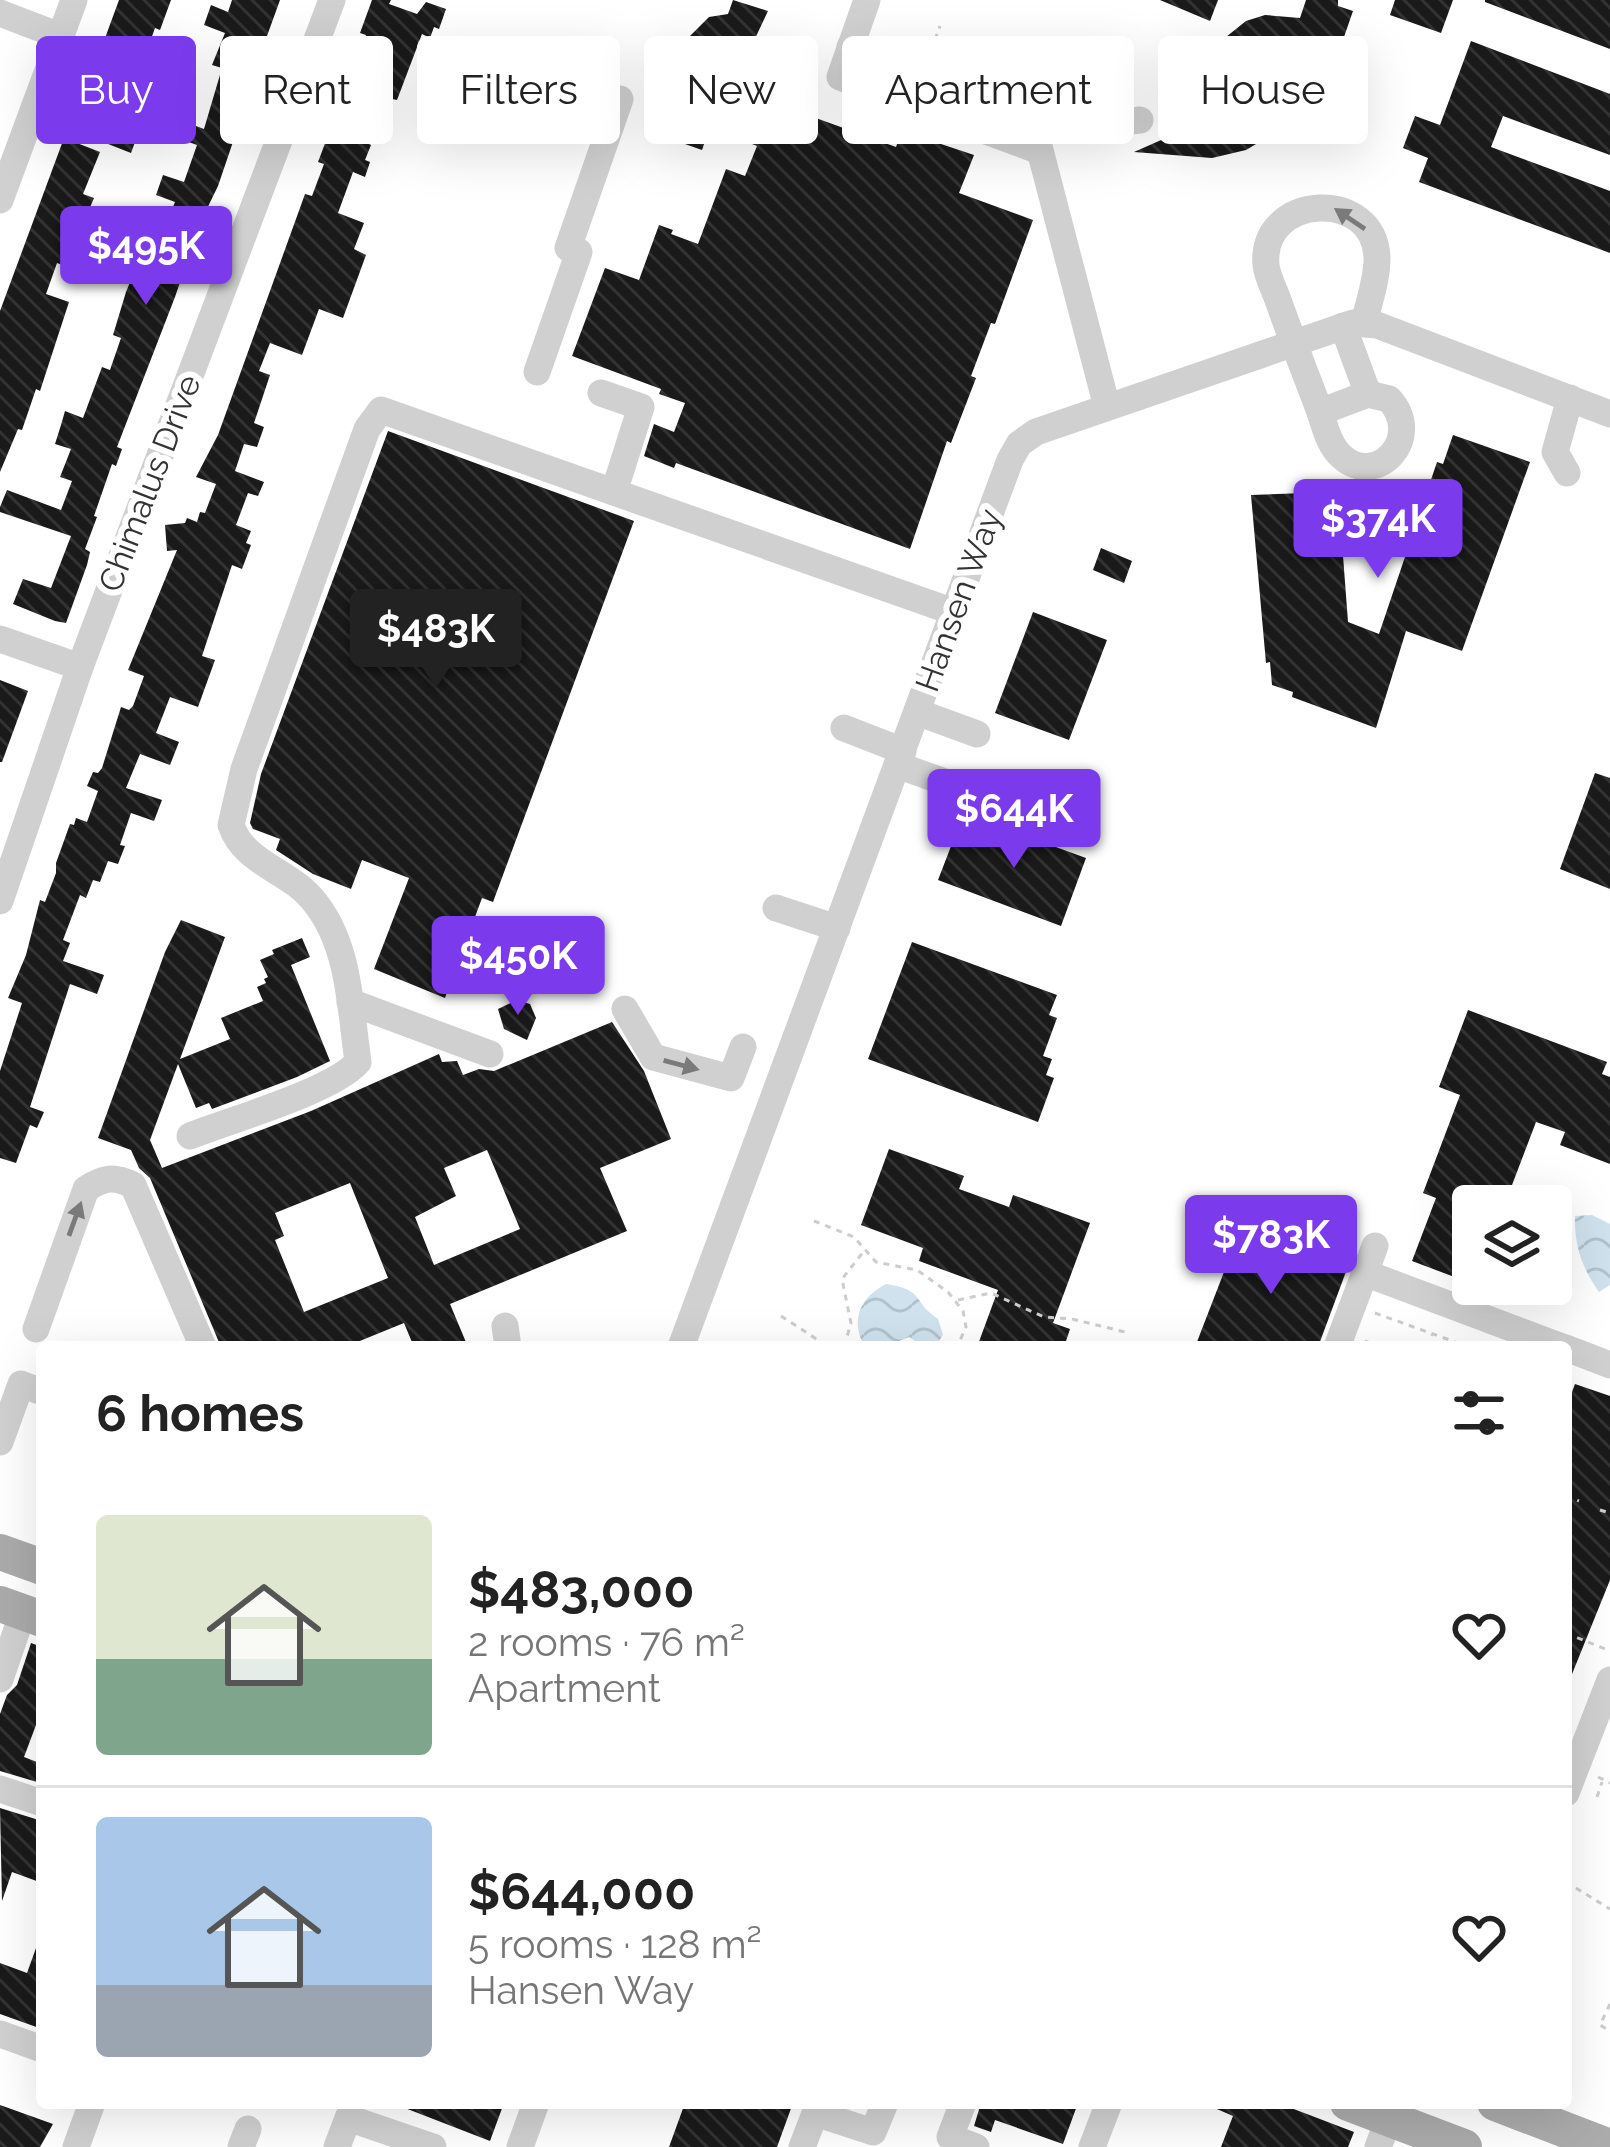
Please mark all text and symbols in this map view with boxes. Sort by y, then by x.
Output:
chip: Buy [36,36,196,144]
chip: Rent [220,36,393,144]
chip: Filters [417,36,620,144]
chip: New [644,36,818,144]
chip: Apartment [842,36,1134,144]
chip: House [1158,36,1368,144]
pin: $495K [62,206,230,308]
one-way arrow [1334,208,1366,231]
text: $495K [87,222,205,268]
street label: Chimalus Drive [90,369,209,597]
pin: $374K [1294,479,1462,581]
text: $374K [1321,495,1436,541]
street label: Hansen Way [907,503,1010,697]
pin: $483K [352,589,520,691]
text: $483K [377,605,495,651]
pin: $644K [930,769,1098,871]
text: $644K [954,785,1074,831]
pin: $450K [434,916,602,1018]
text: $450K [459,932,577,978]
one-way arrow [664,1057,700,1075]
map controls [1452,1185,1572,1305]
button: layers [1452,1185,1572,1305]
pin: $783K [1187,1195,1355,1297]
one-way arrow [67,1200,85,1236]
text: $783K [1212,1211,1330,1257]
icon: filters [1446,1380,1512,1446]
text: 6 homes [96,1383,304,1443]
text: $483,000 [468,1559,695,1619]
icon: home [192,1563,336,1707]
icon: heart [1446,1602,1512,1668]
text: 2 rooms · 76 m² [468,1619,745,1665]
text: Apartment [468,1665,661,1711]
text: $644,000 [468,1861,695,1921]
icon: home [192,1865,336,2009]
icon: heart [1446,1904,1512,1970]
text: 5 rooms · 128 m² [468,1921,762,1967]
text: Hansen Way [468,1967,694,2013]

